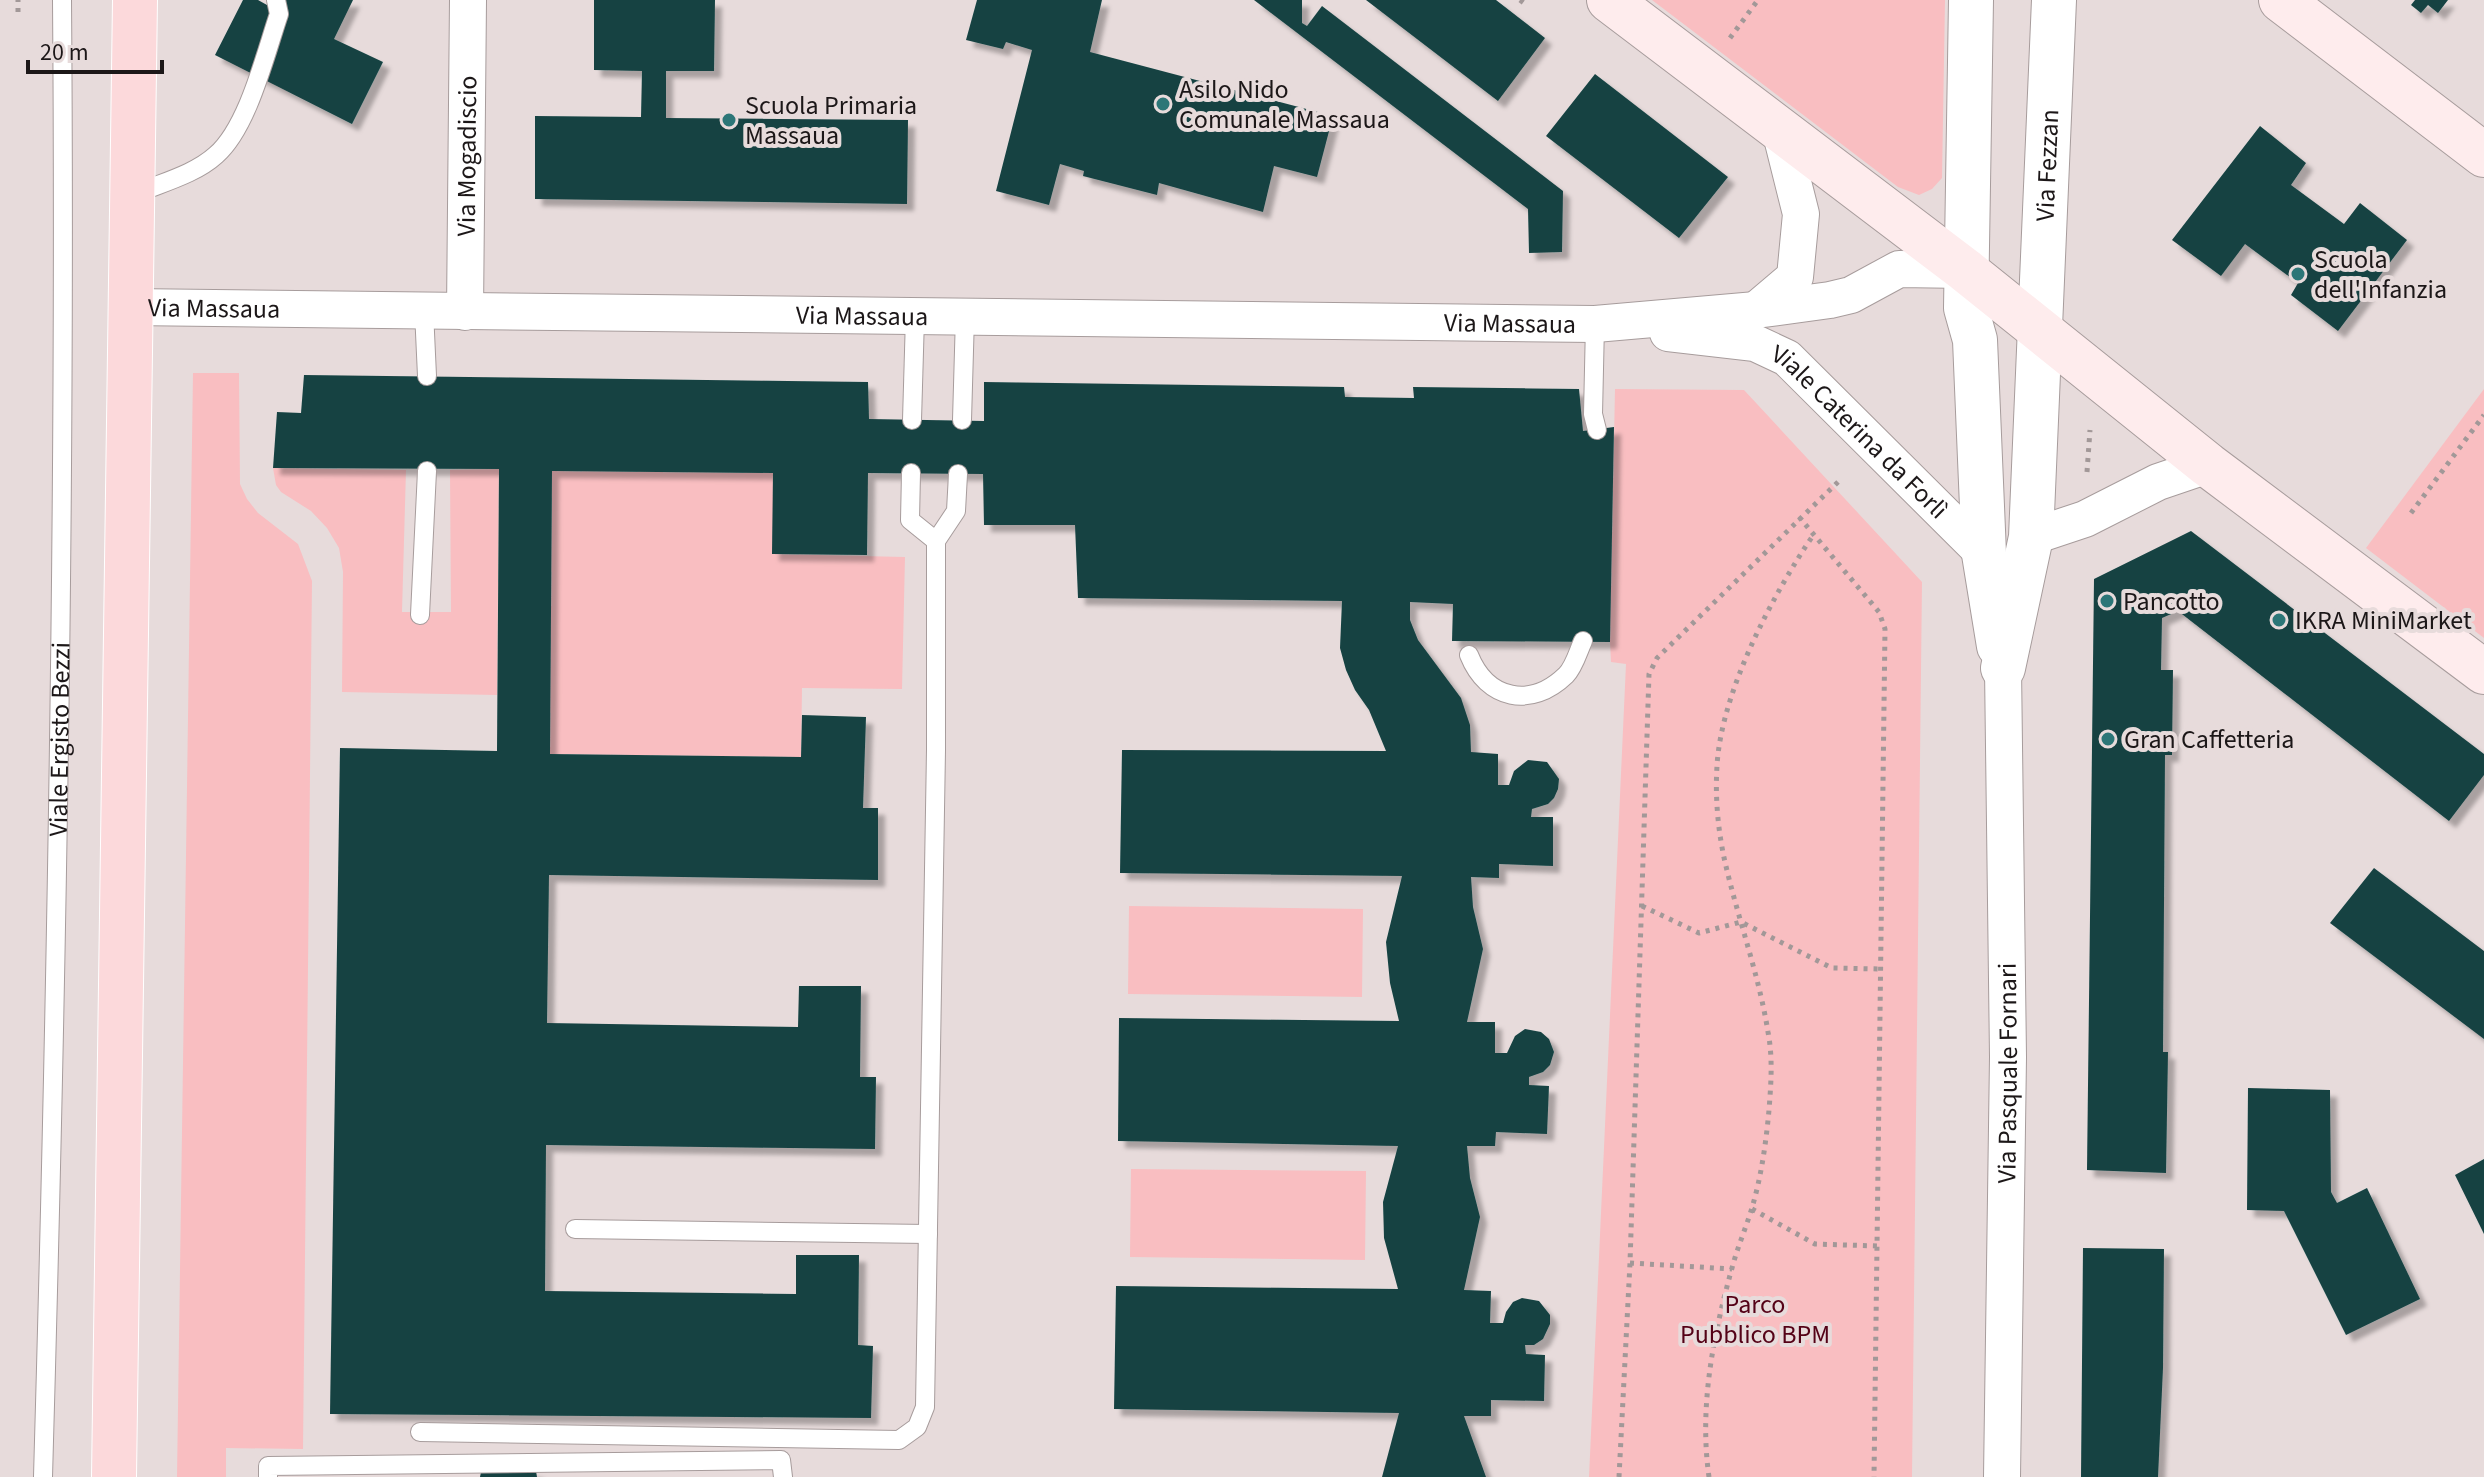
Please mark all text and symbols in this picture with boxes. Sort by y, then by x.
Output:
scale bar [28,24,162,74]
text: 20 m [40,35,89,70]
place label: Asilo Nido Comunale Massaua [1179,71,1390,138]
street label: Via Mogadiscio [448,75,486,237]
place label: Scuola Primaria Massaua [745,87,917,154]
marker: Asilo Nido Comunale Massaua [1154,95,1172,113]
street label: Via Fezzan [2027,108,2068,222]
marker: Scuola Primaria Massaua [720,111,738,129]
place label: Scuola dell'Infanzia [2314,241,2447,308]
marker: Scuola dell'Infanzia [2289,265,2307,283]
street label: Via Massaua [148,289,280,328]
street label: Via Massaua [796,297,928,335]
street label: Via Massaua [1444,304,1576,343]
street label: Viale Caterina da Forlì [1765,335,1956,527]
place label: Pancotto [2123,583,2220,620]
marker: Pancotto [2098,592,2116,610]
place label: IKRA MiniMarket [2295,602,2472,639]
marker: IKRA MiniMarket [2270,611,2288,629]
street label: Viale Ergisto Bezzi [40,642,80,837]
place label: Gran Caffetteria [2124,721,2294,758]
marker: Gran Caffetteria [2099,730,2117,748]
street label: Via Pasquale Fornari [1988,963,2027,1184]
park label: Parco Pubblico BPM [1680,1286,1830,1353]

